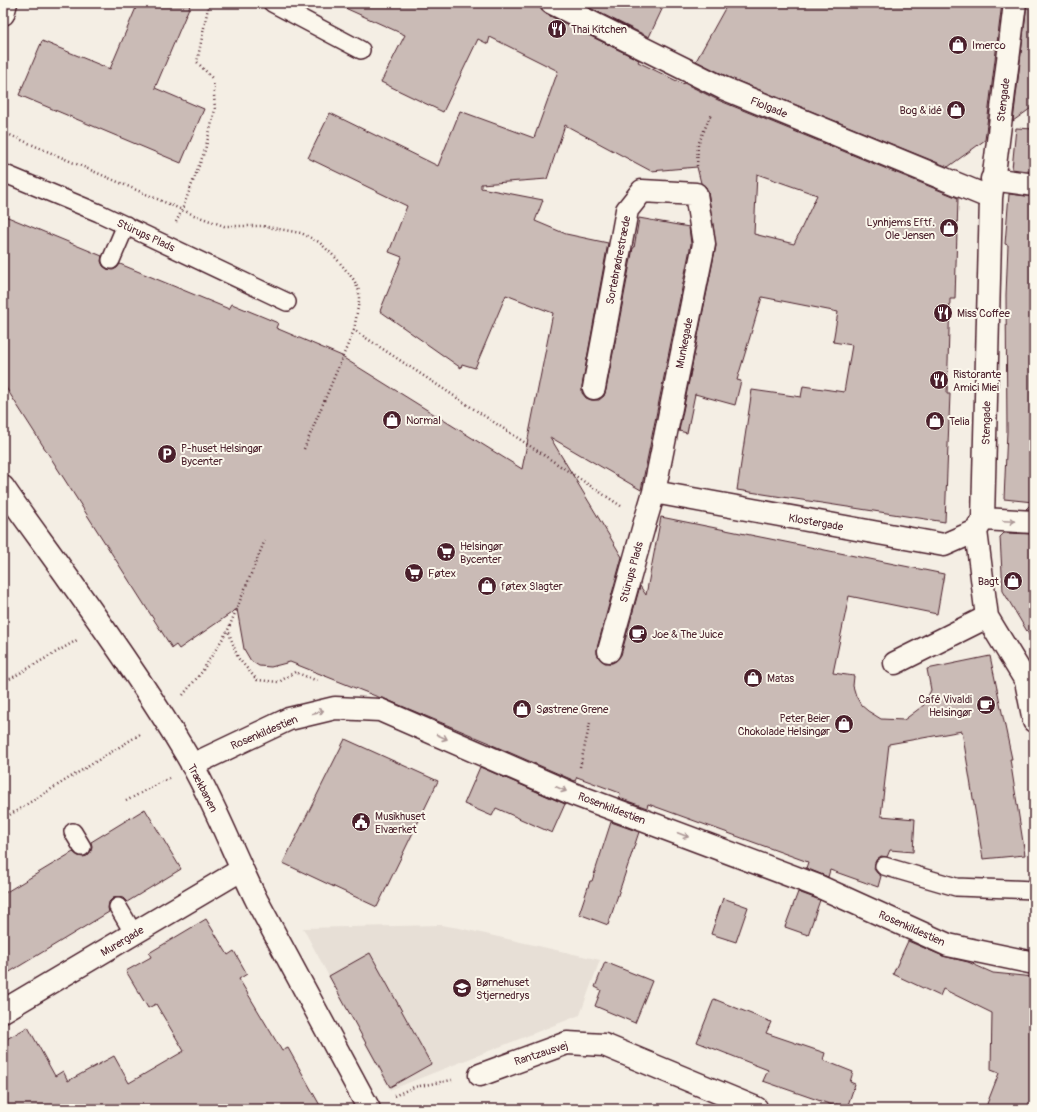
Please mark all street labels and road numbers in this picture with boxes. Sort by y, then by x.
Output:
street label: Stengade [994,77,1013,123]
street label: Fiolgade [748,94,790,121]
street label: Sortebrødrestræde [604,214,634,306]
street label: Stürups Plads [115,216,177,255]
street label: Munkegade [673,316,696,369]
street label: Stengade [980,400,993,445]
street label: Klostergade [787,511,845,534]
street label: Stürups Plads [617,540,646,604]
street label: Rosenkildestien [229,713,300,752]
street label: Trækbanen [185,762,220,814]
street label: Rosenkildestien [576,790,648,827]
street label: Rosenkildestien [877,908,947,949]
street label: Murergade [98,923,147,959]
street label: Rantzausvej [513,1039,570,1068]

